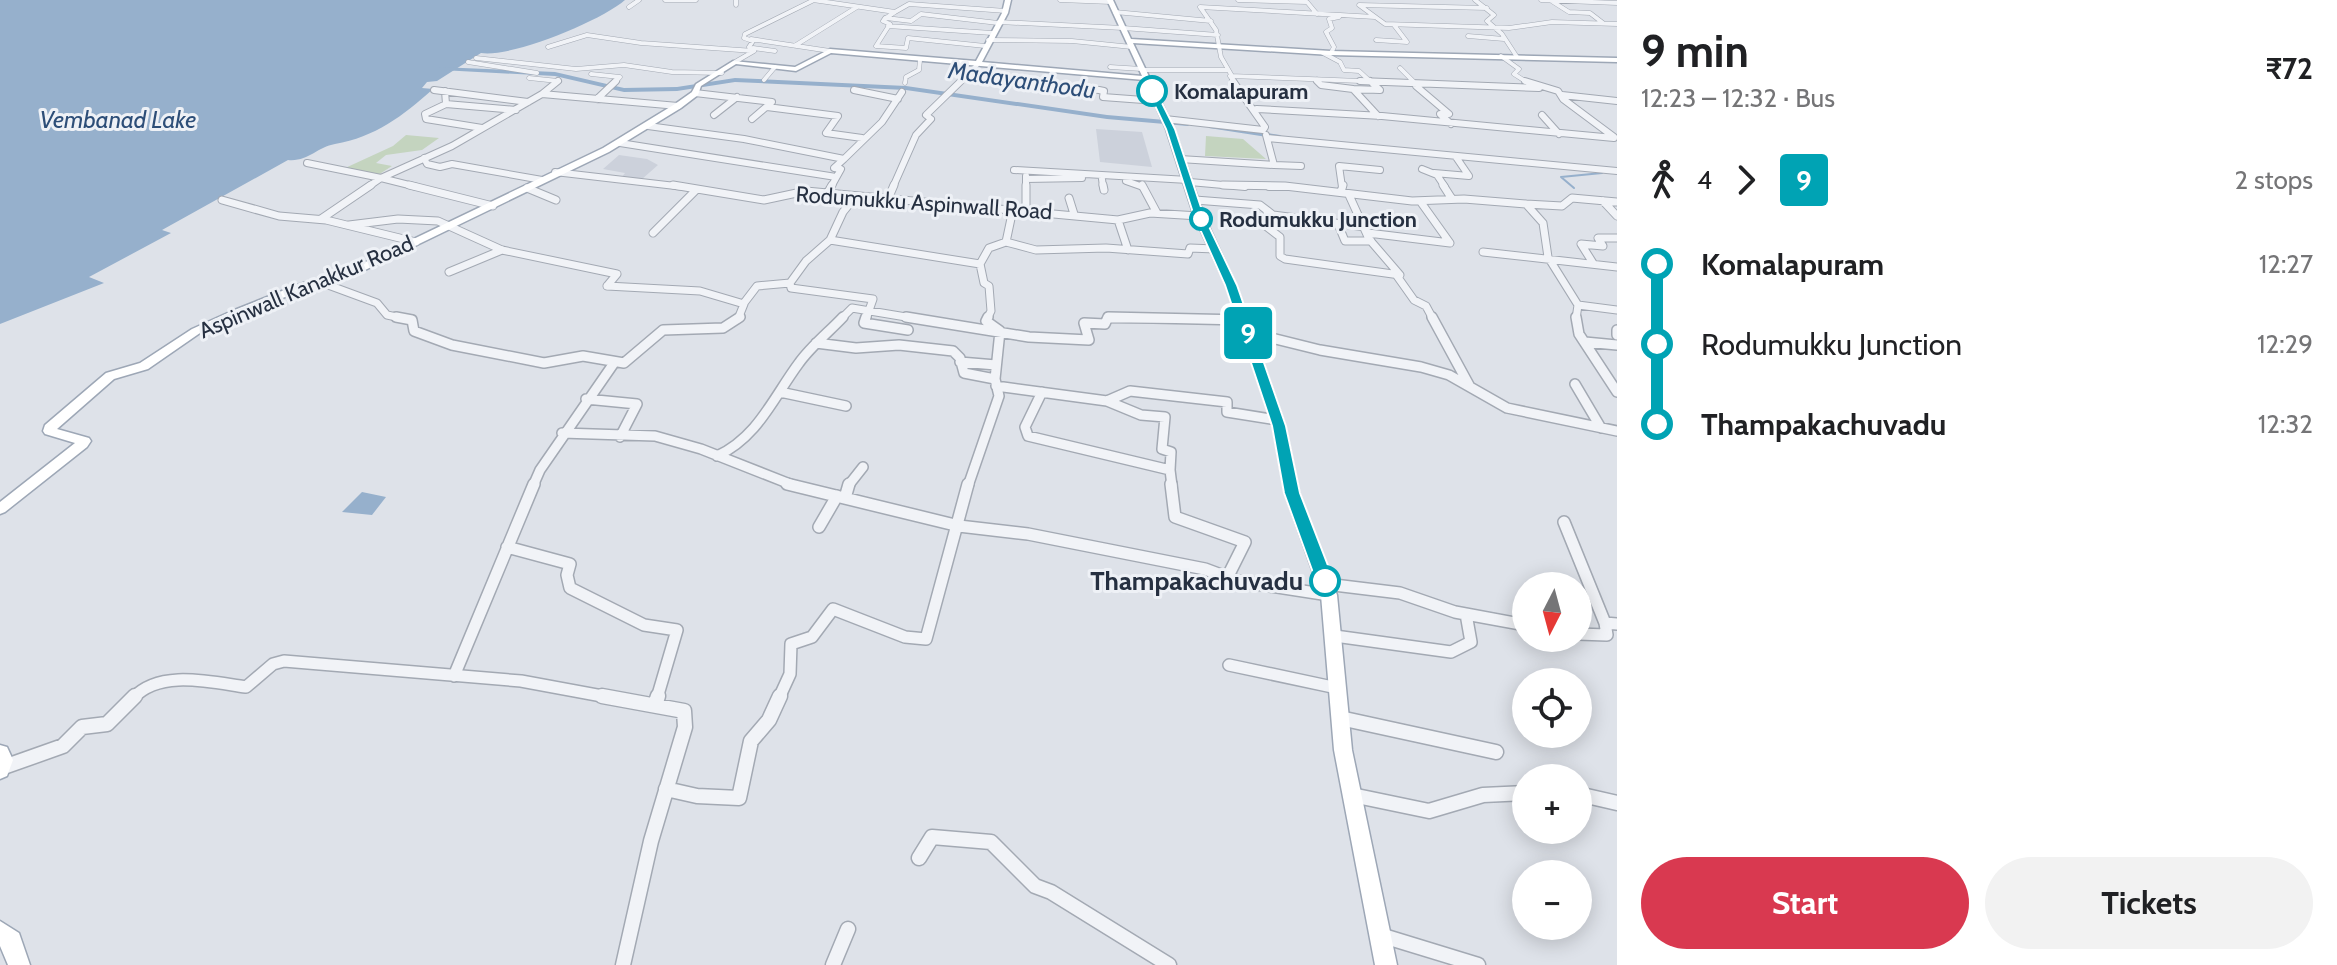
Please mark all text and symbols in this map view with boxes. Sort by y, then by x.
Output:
text: 9 min [1641,25,1749,78]
text: ₹72 [2265,50,2313,87]
water label: Madayanthodu [946,55,1098,105]
marker: Komalapuram [1137,76,1167,106]
place label: Komalapuram [1174,78,1308,105]
text: 12:23 – 12:32 · Bus [1641,82,1835,114]
water label: Vembanad Lake [40,105,196,134]
icon: walk [1641,158,1685,202]
icon: forward [1724,158,1768,202]
text: 9 [1796,163,1812,197]
text: 4 [1697,164,1712,196]
text: 2 stops [2235,164,2313,196]
street label: Rodumukku Aspinwall Road [795,181,1053,225]
place label: Rodumukku Junction [1219,206,1417,233]
marker: Rodumukku Junction [1190,208,1212,230]
street label: Aspinwall Kanakkur Road [195,230,417,344]
text: Komalapuram [1701,246,1884,283]
text: 12:27 [2259,248,2313,280]
line badge: 9 [1222,307,1274,359]
text: 9 [1240,316,1256,350]
text: Rodumukku Junction [1701,326,1962,363]
text: 12:29 [2257,328,2313,360]
text: Thampakachuvadu [1701,406,1946,443]
text: 12:32 [2258,408,2313,440]
place label: Thampakachuvadu [1090,565,1303,597]
marker: Thampakachuvadu [1310,566,1340,596]
north arrow [1512,572,1592,652]
map controls [1512,572,1592,940]
button: locate [1512,668,1592,748]
button: + [1512,764,1592,844]
button: Start [1641,857,1969,949]
button: Tickets [1985,857,2313,949]
button: − [1512,860,1592,940]

